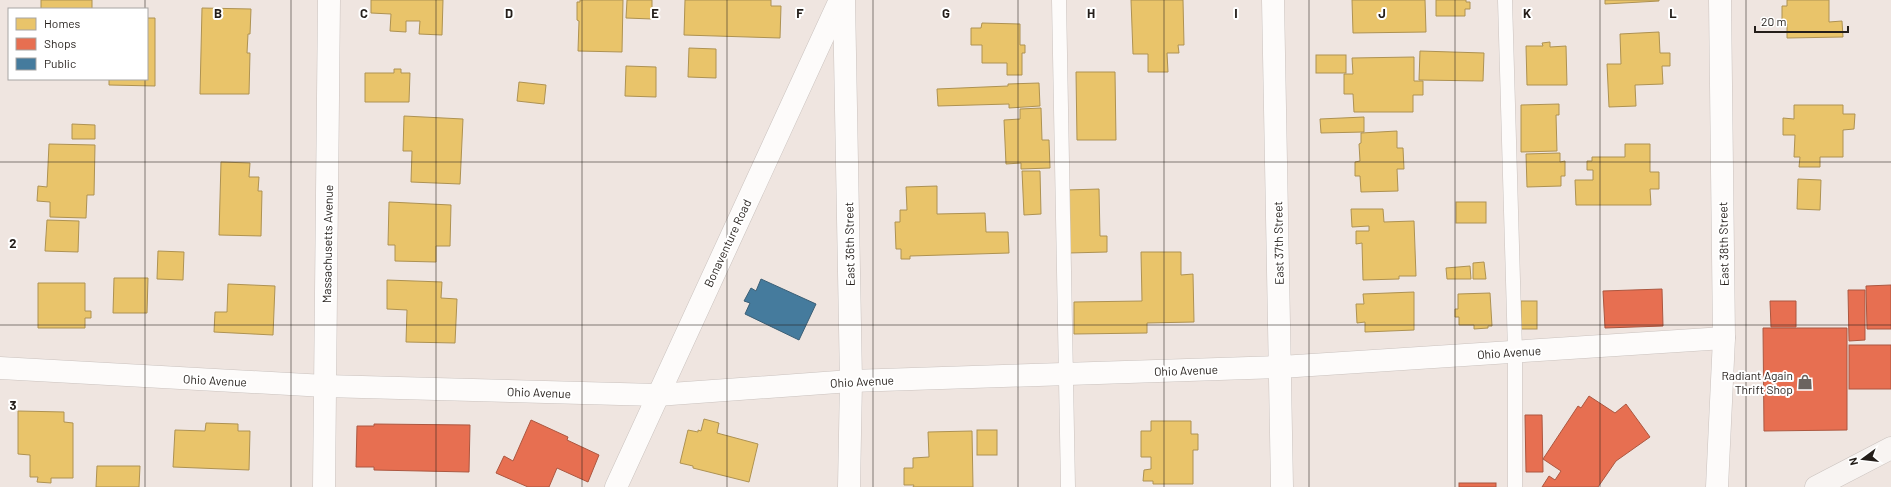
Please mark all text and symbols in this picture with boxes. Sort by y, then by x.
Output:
text: B [214,5,222,21]
text: C [360,5,368,21]
text: D [505,5,513,21]
text: E [651,5,659,21]
text: F [796,5,804,21]
text: G [942,5,950,21]
text: H [1087,5,1095,21]
text: I [1234,5,1238,21]
text: J [1378,5,1386,21]
text: K [1523,5,1531,21]
text: L [1669,5,1677,21]
legend [8,8,148,80]
scale bar [1755,8,1848,34]
text: 20 m [1761,14,1787,28]
text: Homes [44,16,81,30]
text: Shops [44,36,77,50]
text: Public [44,56,76,70]
street label: Massachusetts Avenue [319,185,335,303]
street label: Bonaventure Road [700,197,754,289]
street label: East 37th Street [1270,201,1286,285]
street label: East 36th Street [841,202,857,286]
street label: East 38th Street [1715,202,1731,286]
text: 2 [9,235,17,251]
street label: Ohio Avenue [1477,343,1541,361]
street label: Ohio Avenue [1154,362,1218,378]
place label: Radiant Again Thrift Shop [1721,368,1793,396]
street label: Ohio Avenue [183,371,247,389]
street label: Ohio Avenue [830,372,894,390]
shop icon: Radiant Again Thrift Shop [1796,373,1814,391]
street label: Ohio Avenue [507,384,571,400]
text: 3 [9,397,17,413]
north arrow [1843,439,1883,479]
text: N [1846,456,1860,467]

